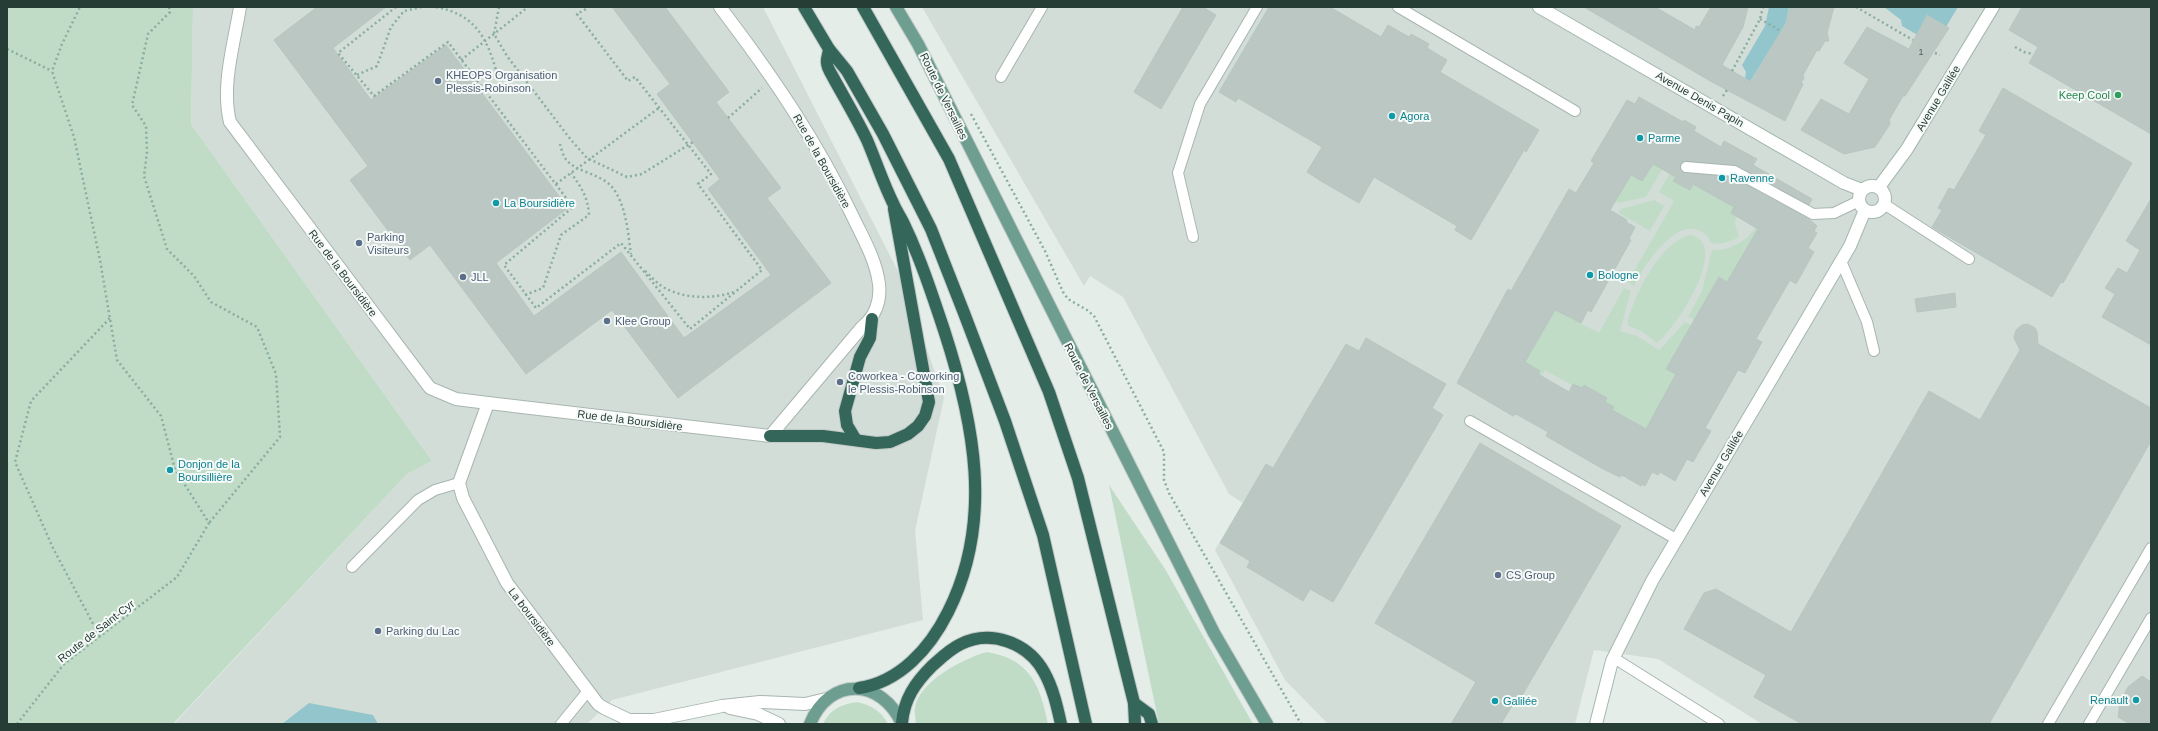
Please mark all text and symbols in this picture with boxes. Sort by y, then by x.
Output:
house number: 1 [1918,47,1924,57]
street label: Route de Versailles [918,51,970,142]
street label: Avenue Galilée [1914,63,1962,133]
place label: KHEOPS Organisation Plessis-Robinson [446,69,557,94]
street label: Avenue Denis Papin [1654,69,1746,129]
marker: KHEOPS Organisation Plessis-Robinson [433,76,443,86]
place label: Keep Cool [2059,89,2110,101]
marker: Keep Cool [2113,90,2123,100]
place label: Agora [1400,110,1430,122]
marker: Agora [1387,111,1397,121]
street label: Rue de la Boursidière [791,112,853,210]
place label: Parme [1648,132,1680,144]
marker: Parme [1635,133,1645,143]
place label: Ravenne [1730,172,1774,184]
marker: Ravenne [1717,173,1727,183]
place label: La Boursidière [504,197,575,209]
marker: La Boursidière [491,198,501,208]
street label: Rue de la Boursidière [306,227,380,319]
place label: Parking Visiteurs [367,231,409,256]
marker: Parking Visiteurs [354,238,364,248]
place label: Bologne [1598,269,1638,281]
marker: Bologne [1585,270,1595,280]
place label: JLL [471,271,489,283]
marker: JLL [458,272,468,282]
place label: Klee Group [615,315,671,327]
marker: Klee Group [602,316,612,326]
street label: Route de Versailles [1062,341,1116,431]
place label: Coworkea - Coworking le Plessis-Robinson [848,370,959,395]
marker: Coworkea - Coworking le Plessis-Robinson [835,377,845,387]
street label: Rue de la Boursidière [577,408,683,432]
street label: Avenue Galilée [1697,428,1745,498]
place label: Donjon de la Boursillière [178,458,241,483]
marker: Donjon de la Boursillière [165,465,175,475]
place label: CS Group [1506,569,1555,581]
marker: CS Group [1493,570,1503,580]
street label: La boursidière [506,586,558,648]
street label: Route de Saint-Cyr [55,597,137,665]
place label: Parking du Lac [386,625,460,637]
marker: Parking du Lac [373,626,383,636]
place label: Renault [2090,694,2128,706]
place label: Galilée [1503,695,1537,707]
marker: Renault [2131,695,2141,705]
marker: Galilée [1490,696,1500,706]

